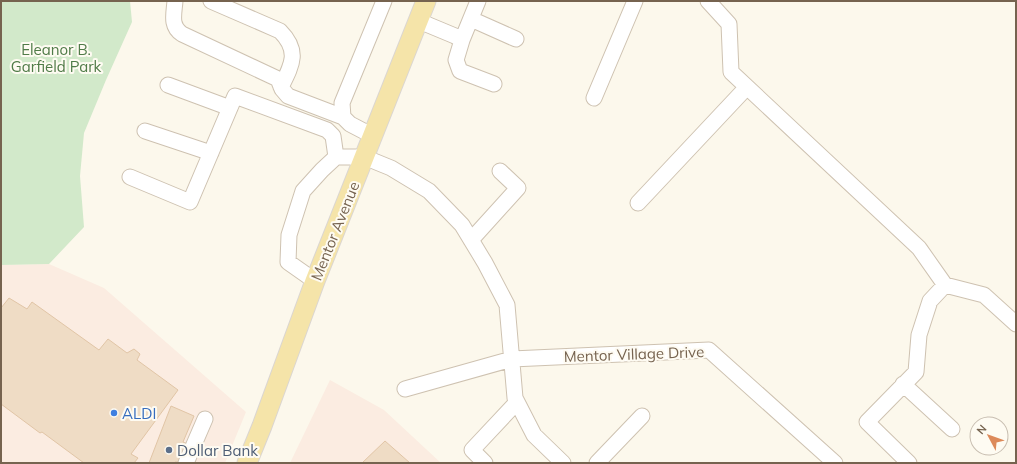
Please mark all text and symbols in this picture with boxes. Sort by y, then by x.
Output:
park label: Eleanor B. Garfield Park [11,40,102,76]
street label: Mentor Avenue [306,179,364,283]
street label: Mentor Village Drive [563,342,705,366]
place label: ALDI [122,404,156,423]
marker: ALDI [109,408,119,418]
north arrow [969,416,1009,456]
text: N [973,422,989,437]
place label: Dollar Bank [177,441,258,460]
marker: Dollar Bank [164,445,174,455]

